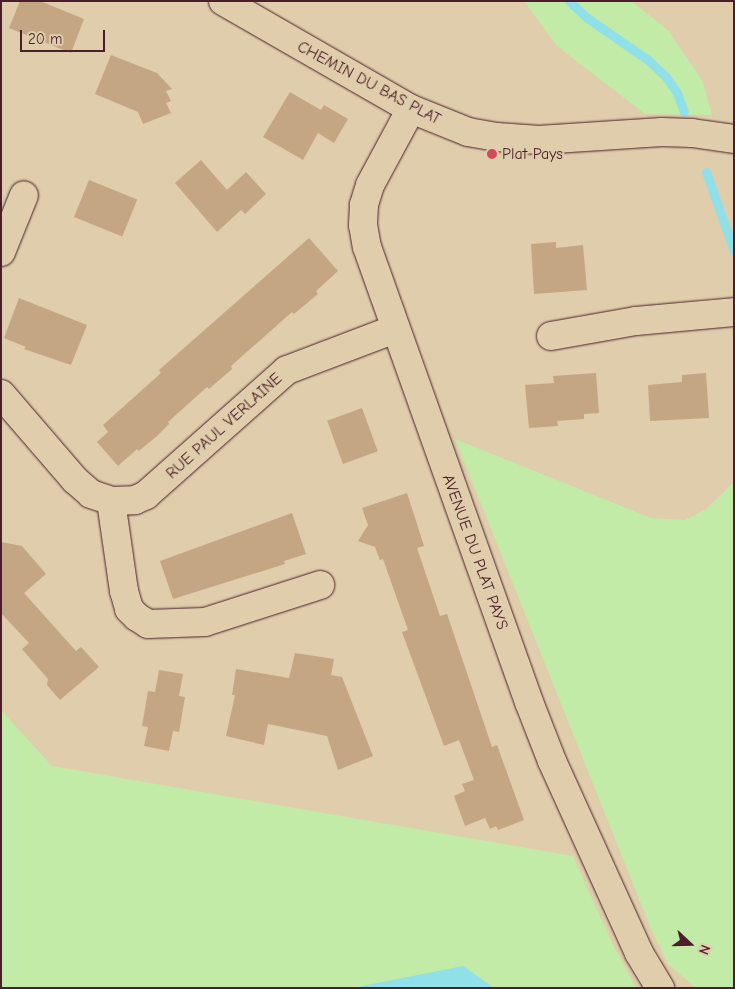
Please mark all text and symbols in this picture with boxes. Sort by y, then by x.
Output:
scale bar [22,20,108,52]
text: 20 m [28,30,62,48]
street label: CHEMIN DU BAS PLAT [294,37,444,129]
place label: Plat Pays [502,144,563,164]
marker: Plat Pays [486,148,498,160]
street label: RUE PAUL VERLAINE [162,369,286,483]
street label: AVENUE DU PLAT PAYS [438,472,512,632]
north arrow [665,919,715,969]
text: N [695,942,714,957]

